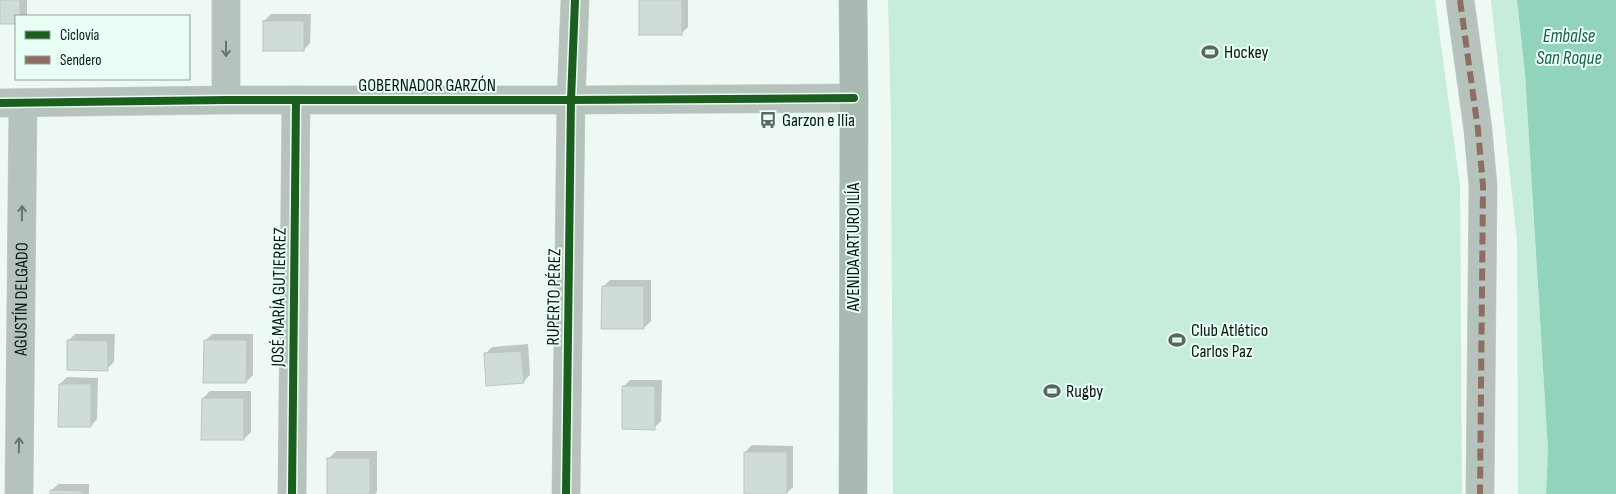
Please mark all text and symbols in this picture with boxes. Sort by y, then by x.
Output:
legend [15,15,190,80]
water label: Embalse San Roque [1536,25,1602,70]
text: Ciclovía [60,26,100,45]
one-way arrow [221,40,231,56]
sports icon: Hockey [1200,42,1220,62]
place label: Hockey [1224,42,1269,63]
text: Sendero [60,51,101,70]
street label: GOBERNADOR GARZÓN [358,75,496,96]
bus stop icon: Garzon e Ilia [758,110,778,130]
place label: Garzon e Ilia [782,110,855,131]
street label: AVENIDA ARTURO ILÍA [843,183,864,312]
one-way arrow [17,205,27,222]
street label: JOSÉ MARÍA GUTIERREZ [267,227,291,368]
street label: AGUSTÍN DELGADO [10,242,32,357]
street label: RUPERTO PÉREZ [543,248,565,346]
place label: Club Atlético Carlos Paz [1191,320,1268,362]
sports icon: Club Atlético Carlos Paz [1167,330,1187,350]
sports icon: Rugby [1042,381,1062,401]
place label: Rugby [1066,381,1103,402]
one-way arrow [14,438,24,454]

